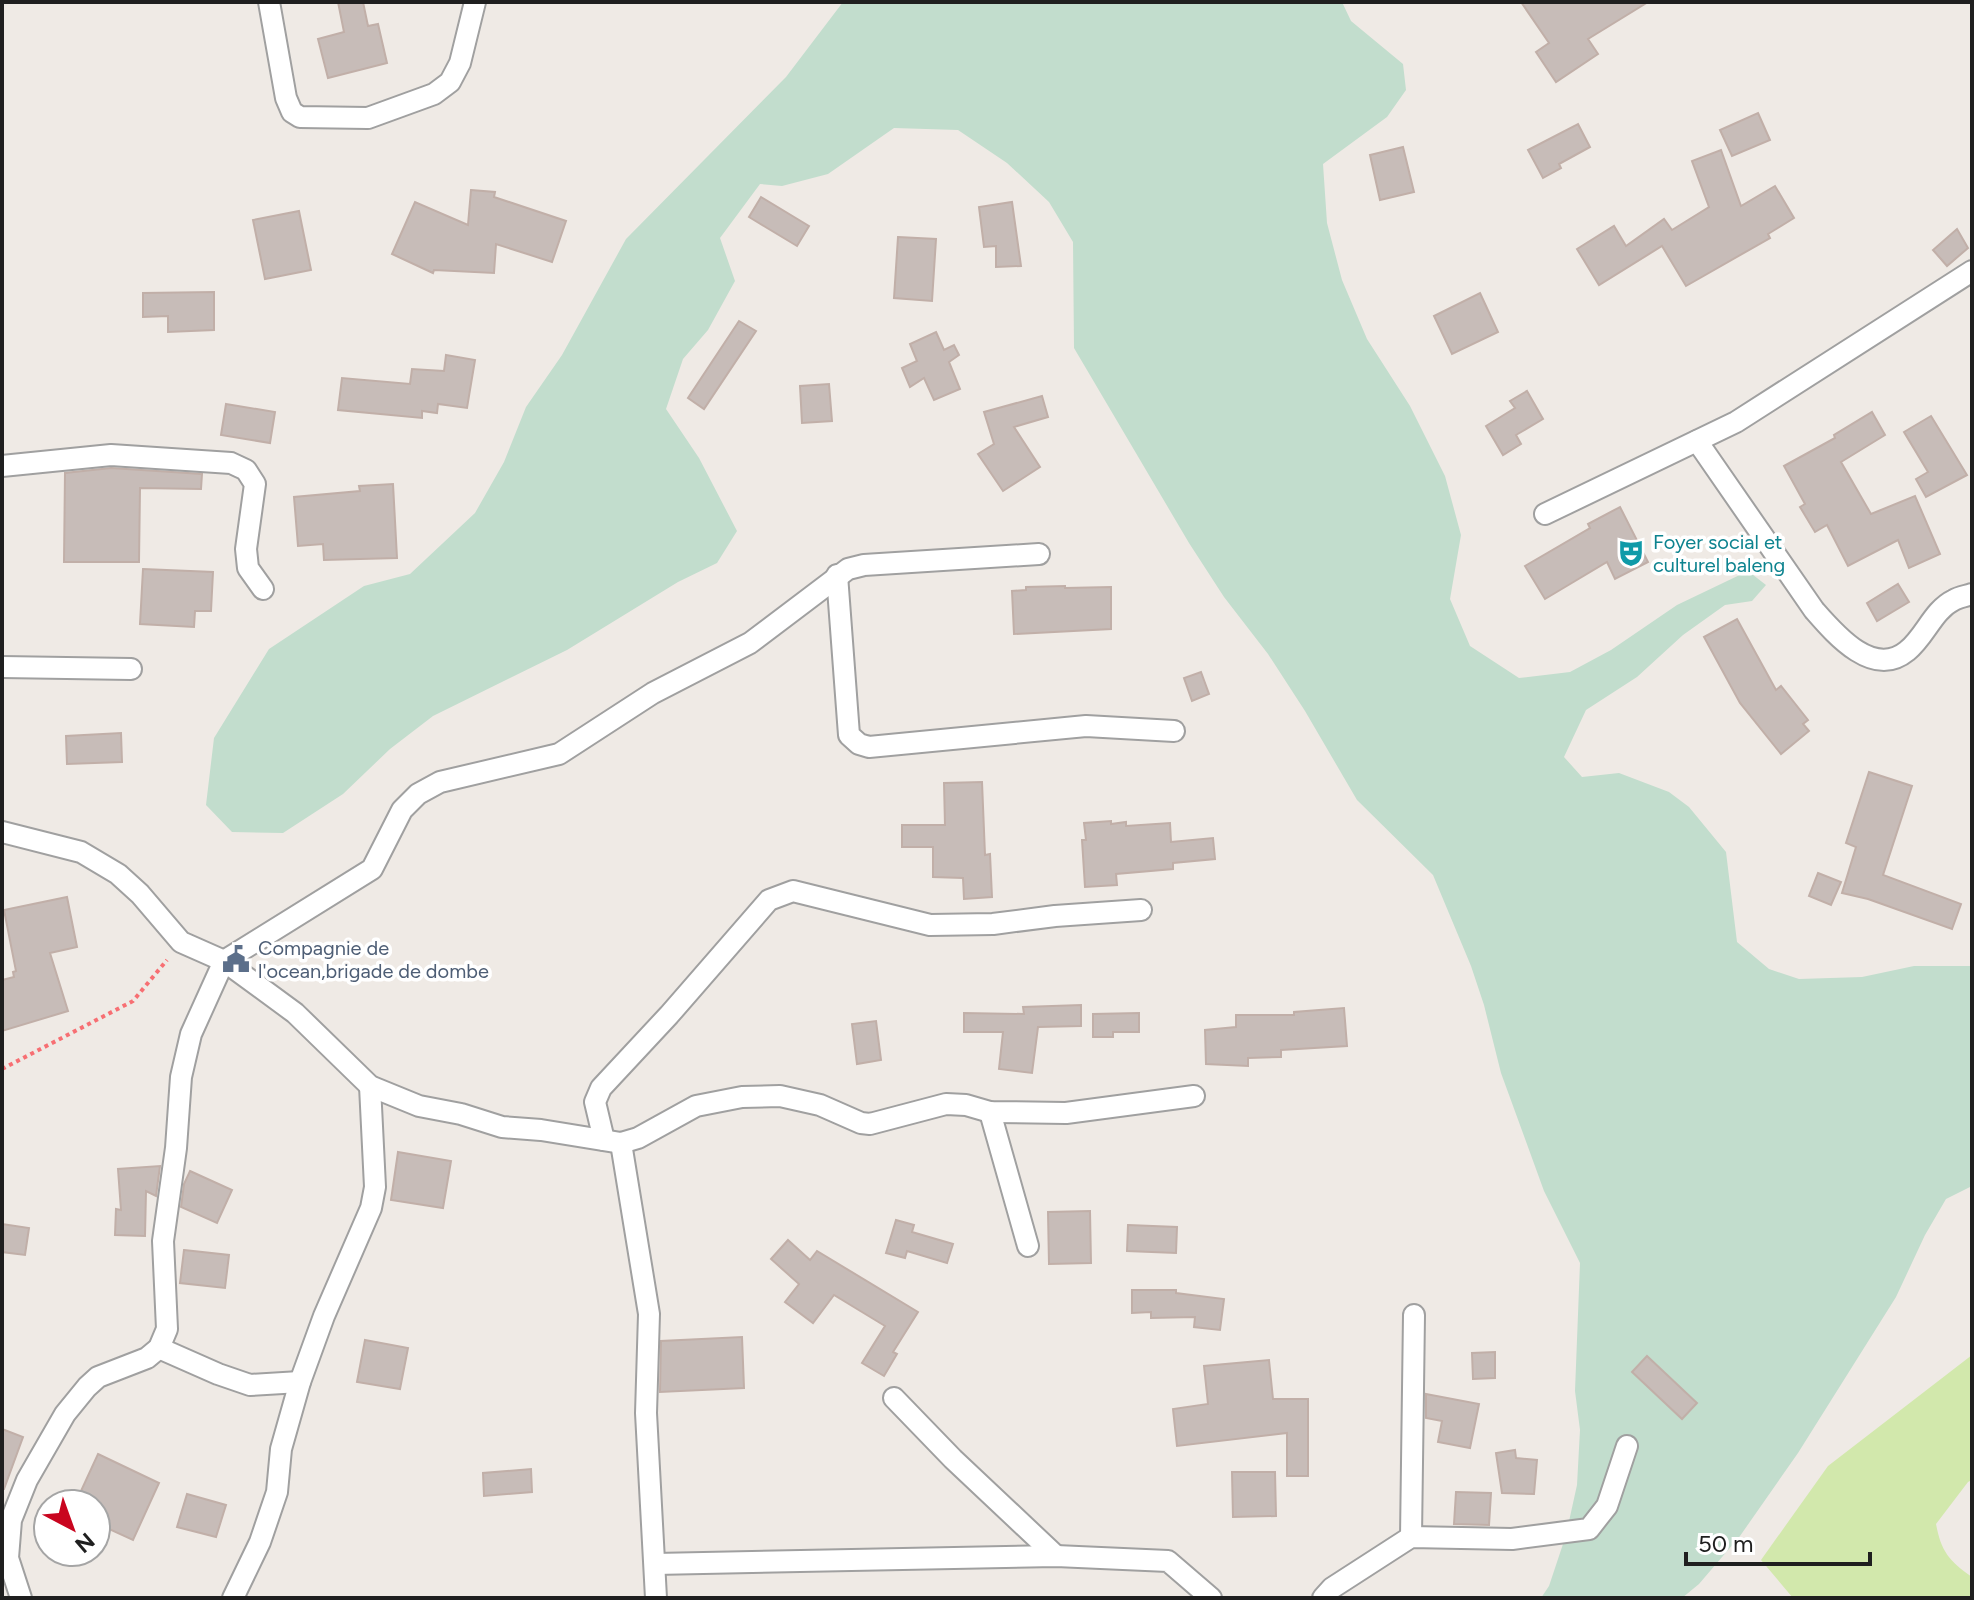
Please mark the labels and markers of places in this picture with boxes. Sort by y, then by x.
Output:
place label: Foyer social et culturel baleng [1653,530,1785,577]
theatre icon: Foyer social et culturel baleng [1616,538,1646,568]
place label: Compagnie de l'ocean,brigade de dombe [258,936,489,983]
public building icon: Compagnie de l'ocean,brigade de dombe [221,944,251,974]

